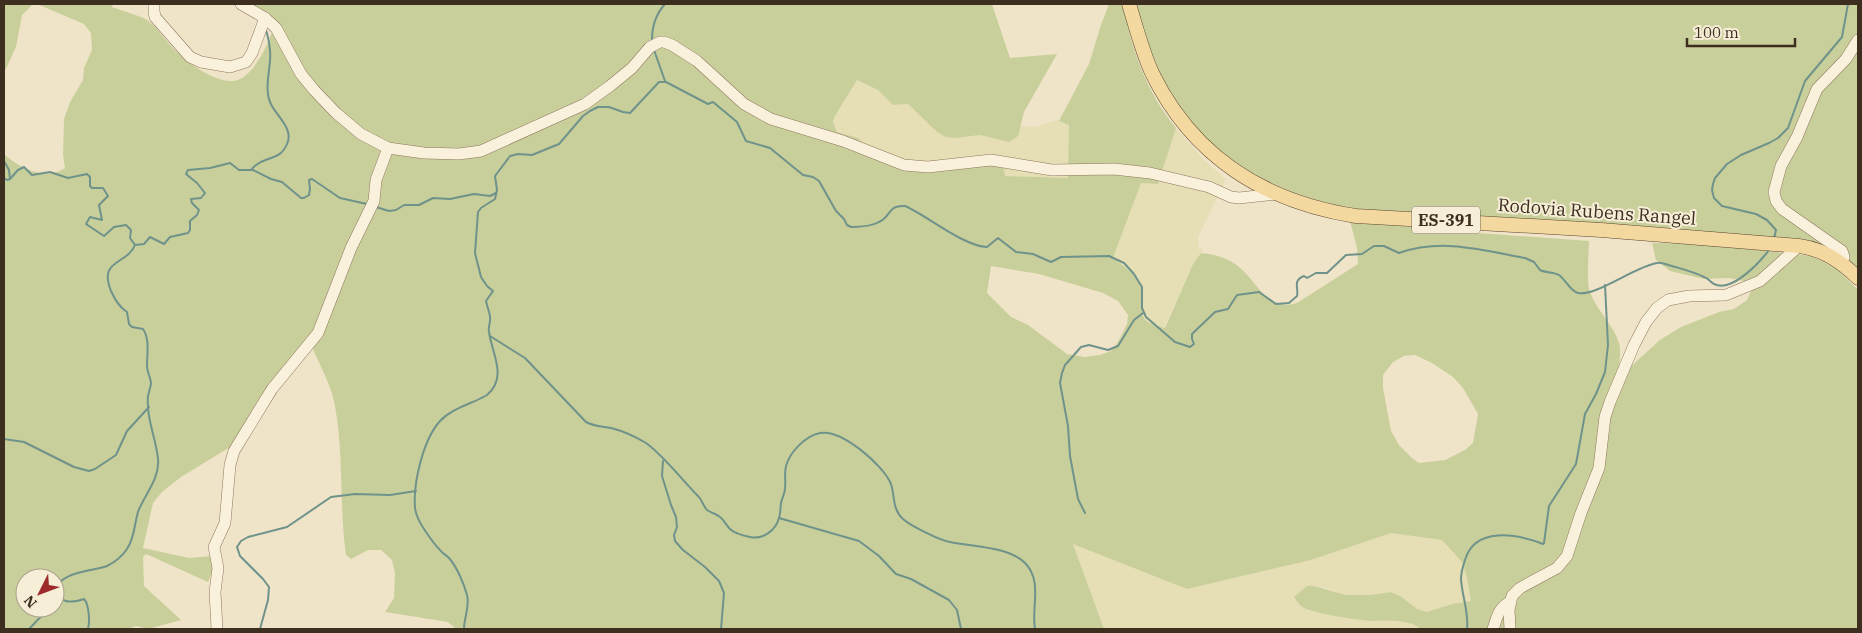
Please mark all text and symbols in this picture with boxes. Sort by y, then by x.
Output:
scale bar [1687,15,1794,47]
text: 100 m [1694,23,1739,42]
street label: Rodovia Rubens Rangel [1497,193,1697,230]
road number: ES-391 [1412,206,1480,234]
north arrow [15,568,65,618]
text: N [20,592,41,612]

